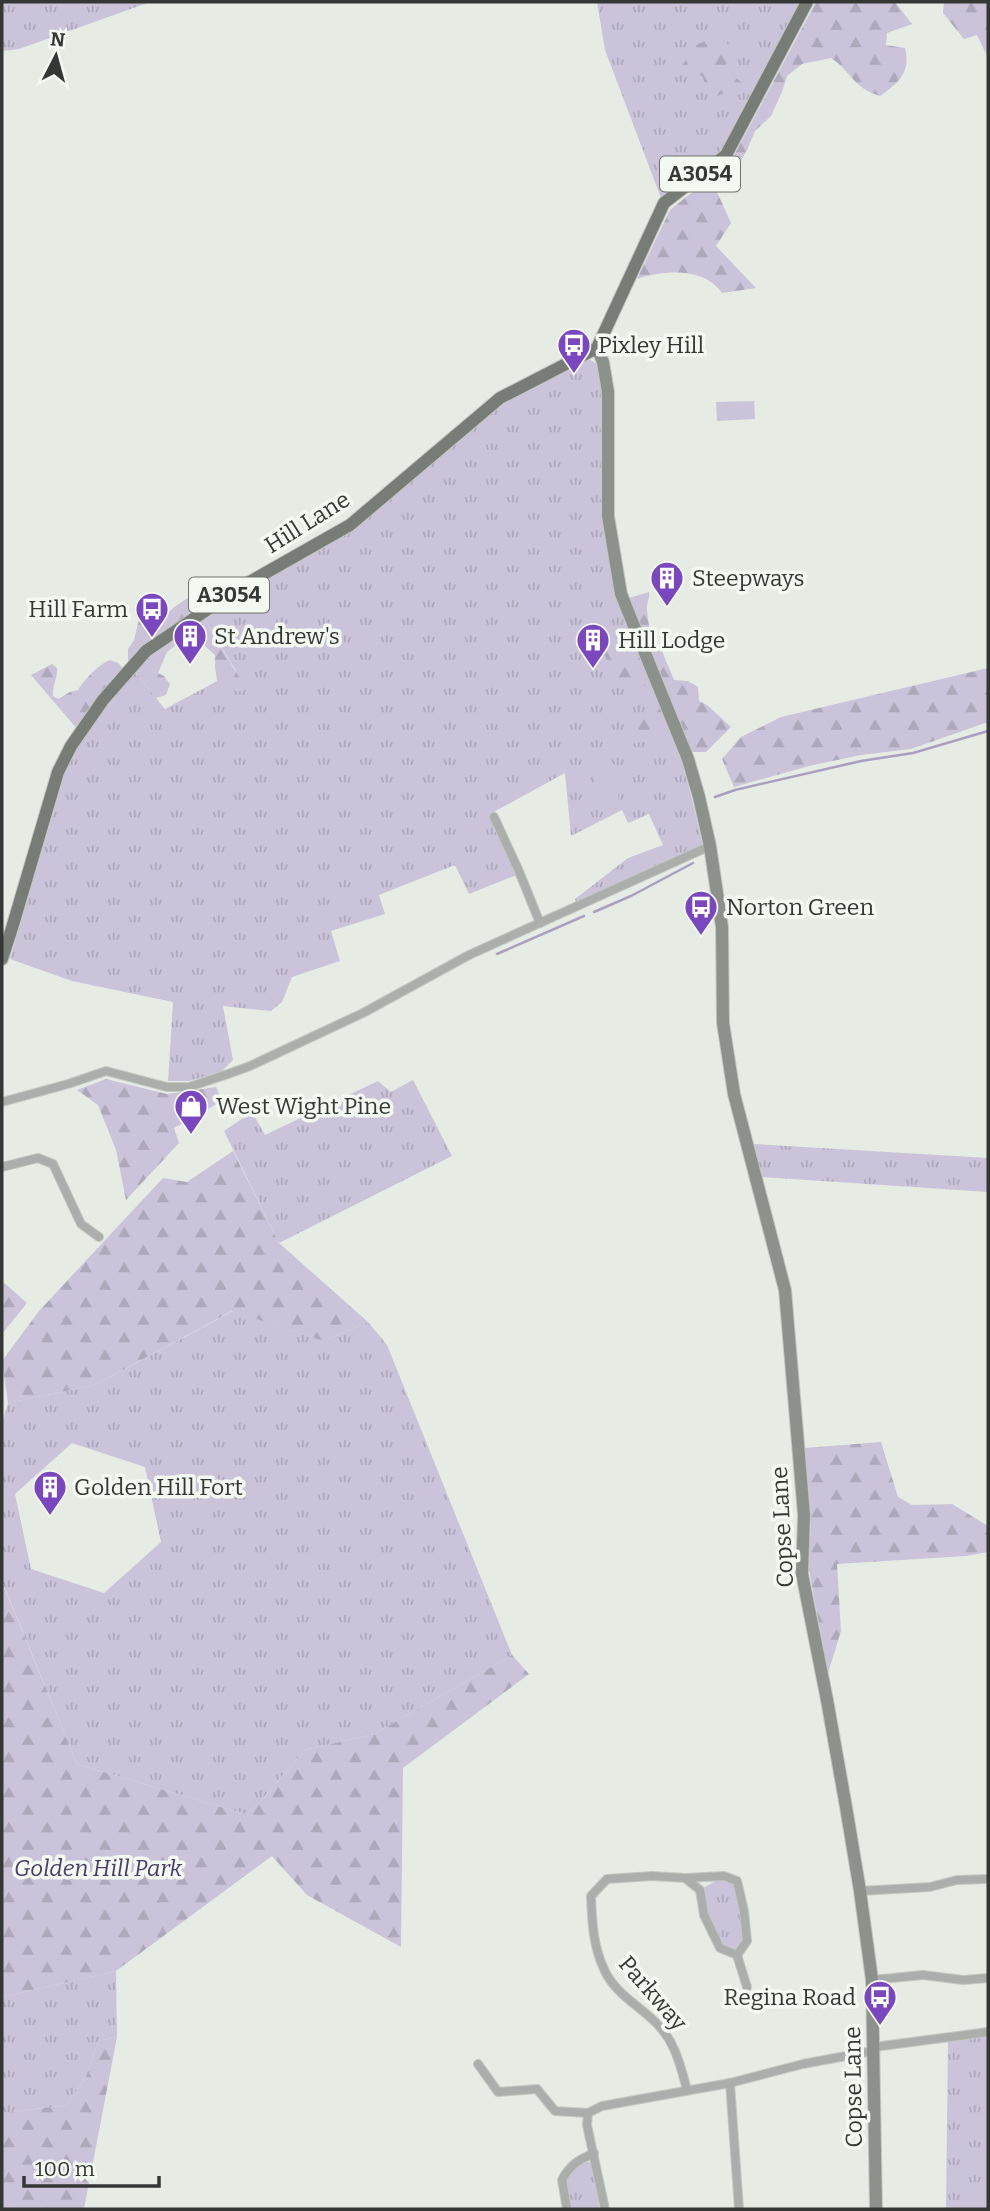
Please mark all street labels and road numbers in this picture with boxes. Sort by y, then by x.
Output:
road number: A3054 [660,156,740,192]
street label: Hill Lane [259,485,355,559]
road number: A3054 [189,578,269,612]
street label: Copse Lane [765,1466,799,1588]
street label: Parkway [613,1950,694,2037]
street label: Copse Lane [838,2026,868,2148]

